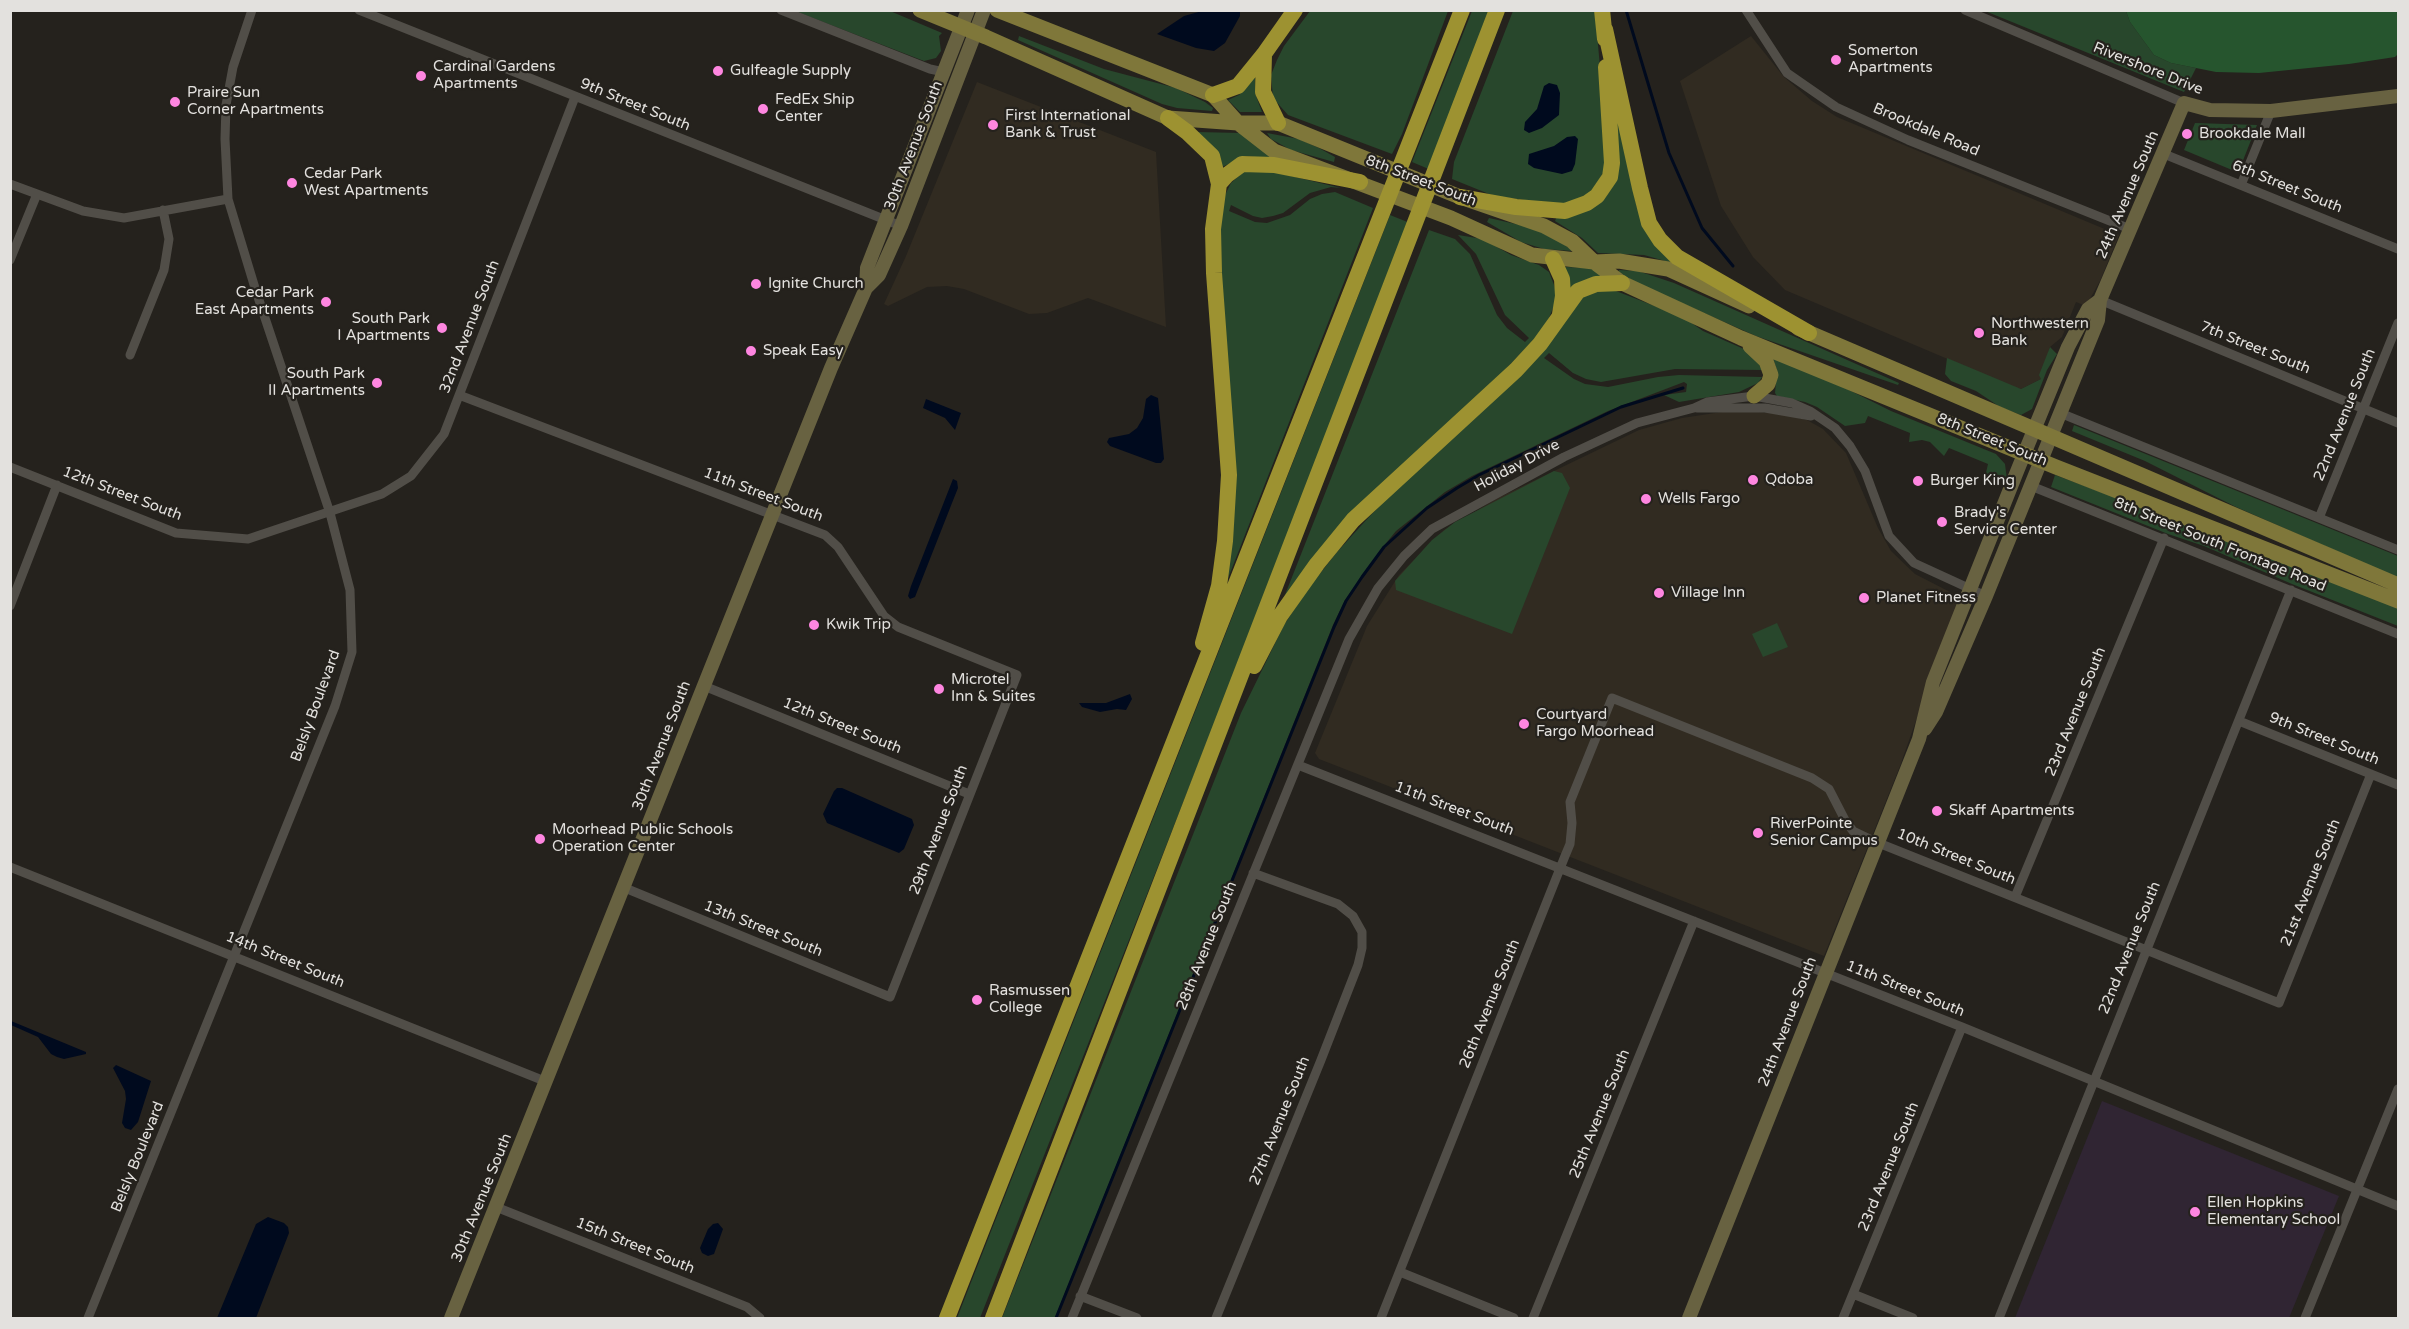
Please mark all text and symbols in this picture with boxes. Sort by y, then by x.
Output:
street label: Rivershore Drive [2090,39,2206,99]
place label: Somerton Apartments [1848,42,1933,77]
marker: Somerton Apartments [1829,53,1843,67]
place label: Cardinal Gardens Apartments [433,58,555,93]
place label: Gulfeagle Supply [730,62,851,80]
marker: Gulfeagle Supply [711,64,725,78]
marker: Cardinal Gardens Apartments [414,69,428,83]
street label: 9th Street South [577,75,693,135]
street label: 30th Avenue South [881,79,947,213]
place label: Praire Sun Corner Apartments [187,84,324,119]
place label: FedEx Ship Center [775,91,854,126]
marker: Praire Sun Corner Apartments [168,95,182,109]
street label: Brookdale Road [1870,99,1982,161]
marker: FedEx Ship Center [756,102,770,116]
place label: First International Bank & Trust [1005,107,1130,142]
marker: First International Bank & Trust [986,118,1000,132]
place label: Brookdale Mall [2199,125,2305,143]
marker: Brookdale Mall [2180,127,2194,141]
street label: 24th Avenue South [2093,128,2163,262]
street label: 8th Street South [1363,152,1479,210]
street label: 6th Street South [2229,157,2345,217]
place label: Cedar Park West Apartments [304,165,428,200]
marker: Cedar Park West Apartments [285,176,299,190]
street label: 32nd Avenue South [436,258,504,396]
place label: Ignite Church [768,275,864,293]
marker: Ignite Church [749,277,763,291]
place label: Cedar Park East Apartments [195,284,314,319]
marker: Cedar Park East Apartments [319,295,333,309]
place label: South Park I Apartments [337,310,430,345]
place label: Northwestern Bank [1991,315,2089,350]
street label: 7th Street South [2197,318,2313,378]
marker: South Park I Apartments [435,321,449,335]
marker: Northwestern Bank [1972,326,1986,340]
place label: Speak Easy [763,342,844,360]
marker: Speak Easy [744,344,758,358]
street label: 22nd Avenue South [2310,346,2380,484]
place label: South Park II Apartments [268,365,365,400]
marker: South Park II Apartments [370,376,384,390]
street label: 8th Street South [1934,410,2050,470]
street label: Holiday Drive [1471,436,1563,496]
street label: 12th Street South [60,463,184,525]
street label: 11th Street South [701,464,825,526]
place label: Qdoba [1765,471,1813,489]
place label: Burger King [1930,472,2015,490]
marker: Qdoba [1746,473,1760,487]
marker: Burger King [1911,474,1925,488]
place label: Wells Fargo [1658,490,1740,508]
marker: Wells Fargo [1639,492,1653,506]
street label: 8th Street South Frontage Road [2111,494,2329,596]
place label: Brady's Service Center [1954,504,2057,539]
marker: Brady's Service Center [1935,515,1949,529]
place label: Village Inn [1671,584,1745,602]
marker: Village Inn [1652,586,1666,600]
place label: Planet Fitness [1876,589,1976,607]
marker: Planet Fitness [1857,591,1871,605]
place label: Kwik Trip [826,616,891,634]
marker: Kwik Trip [807,618,821,632]
street label: 23rd Avenue South [2042,645,2110,779]
street label: Belsly Boulevard [287,648,345,764]
place label: Microtel Inn & Suites [951,671,1035,706]
street label: 30th Avenue South [629,679,695,813]
marker: Microtel Inn & Suites [932,682,946,696]
street label: 12th Street South [780,694,904,758]
place label: Courtyard Fargo Moorhead [1536,706,1654,741]
street label: 9th Street South [2266,709,2382,769]
marker: Courtyard Fargo Moorhead [1517,717,1531,731]
street label: 29th Avenue South [906,763,972,897]
street label: 11th Street South [1392,778,1516,840]
place label: Skaff Apartments [1949,802,2075,820]
marker: Skaff Apartments [1930,804,1944,818]
place label: RiverPointe Senior Campus [1770,815,1878,850]
street label: 21st Avenue South [2277,817,2345,949]
place label: Moorhead Public Schools Operation Center [552,821,733,856]
street label: 10th Street South [1894,825,2018,889]
marker: RiverPointe Senior Campus [1751,826,1765,840]
marker: Moorhead Public Schools Operation Center [533,832,547,846]
street label: 28th Avenue South [1173,879,1241,1013]
street label: 22nd Avenue South [2095,879,2165,1017]
street label: 13th Street South [701,897,825,961]
street label: 14th Street South [223,928,347,992]
street label: 26th Avenue South [1456,937,1524,1071]
street label: 24th Avenue South [1755,955,1821,1089]
street label: 11th Street South [1843,957,1967,1021]
place label: Rasmussen College [989,982,1070,1017]
marker: Rasmussen College [970,993,984,1007]
street label: 25th Avenue South [1566,1047,1634,1181]
street label: 27th Avenue South [1246,1054,1314,1188]
street label: Belsly Boulevard [108,1099,168,1215]
street label: 23rd Avenue South [1855,1100,1923,1234]
street label: 30th Avenue South [448,1131,516,1265]
place label: Ellen Hopkins Elementary School [2207,1194,2340,1229]
marker: Ellen Hopkins Elementary School [2188,1205,2202,1219]
street label: 15th Street South [573,1214,697,1278]

